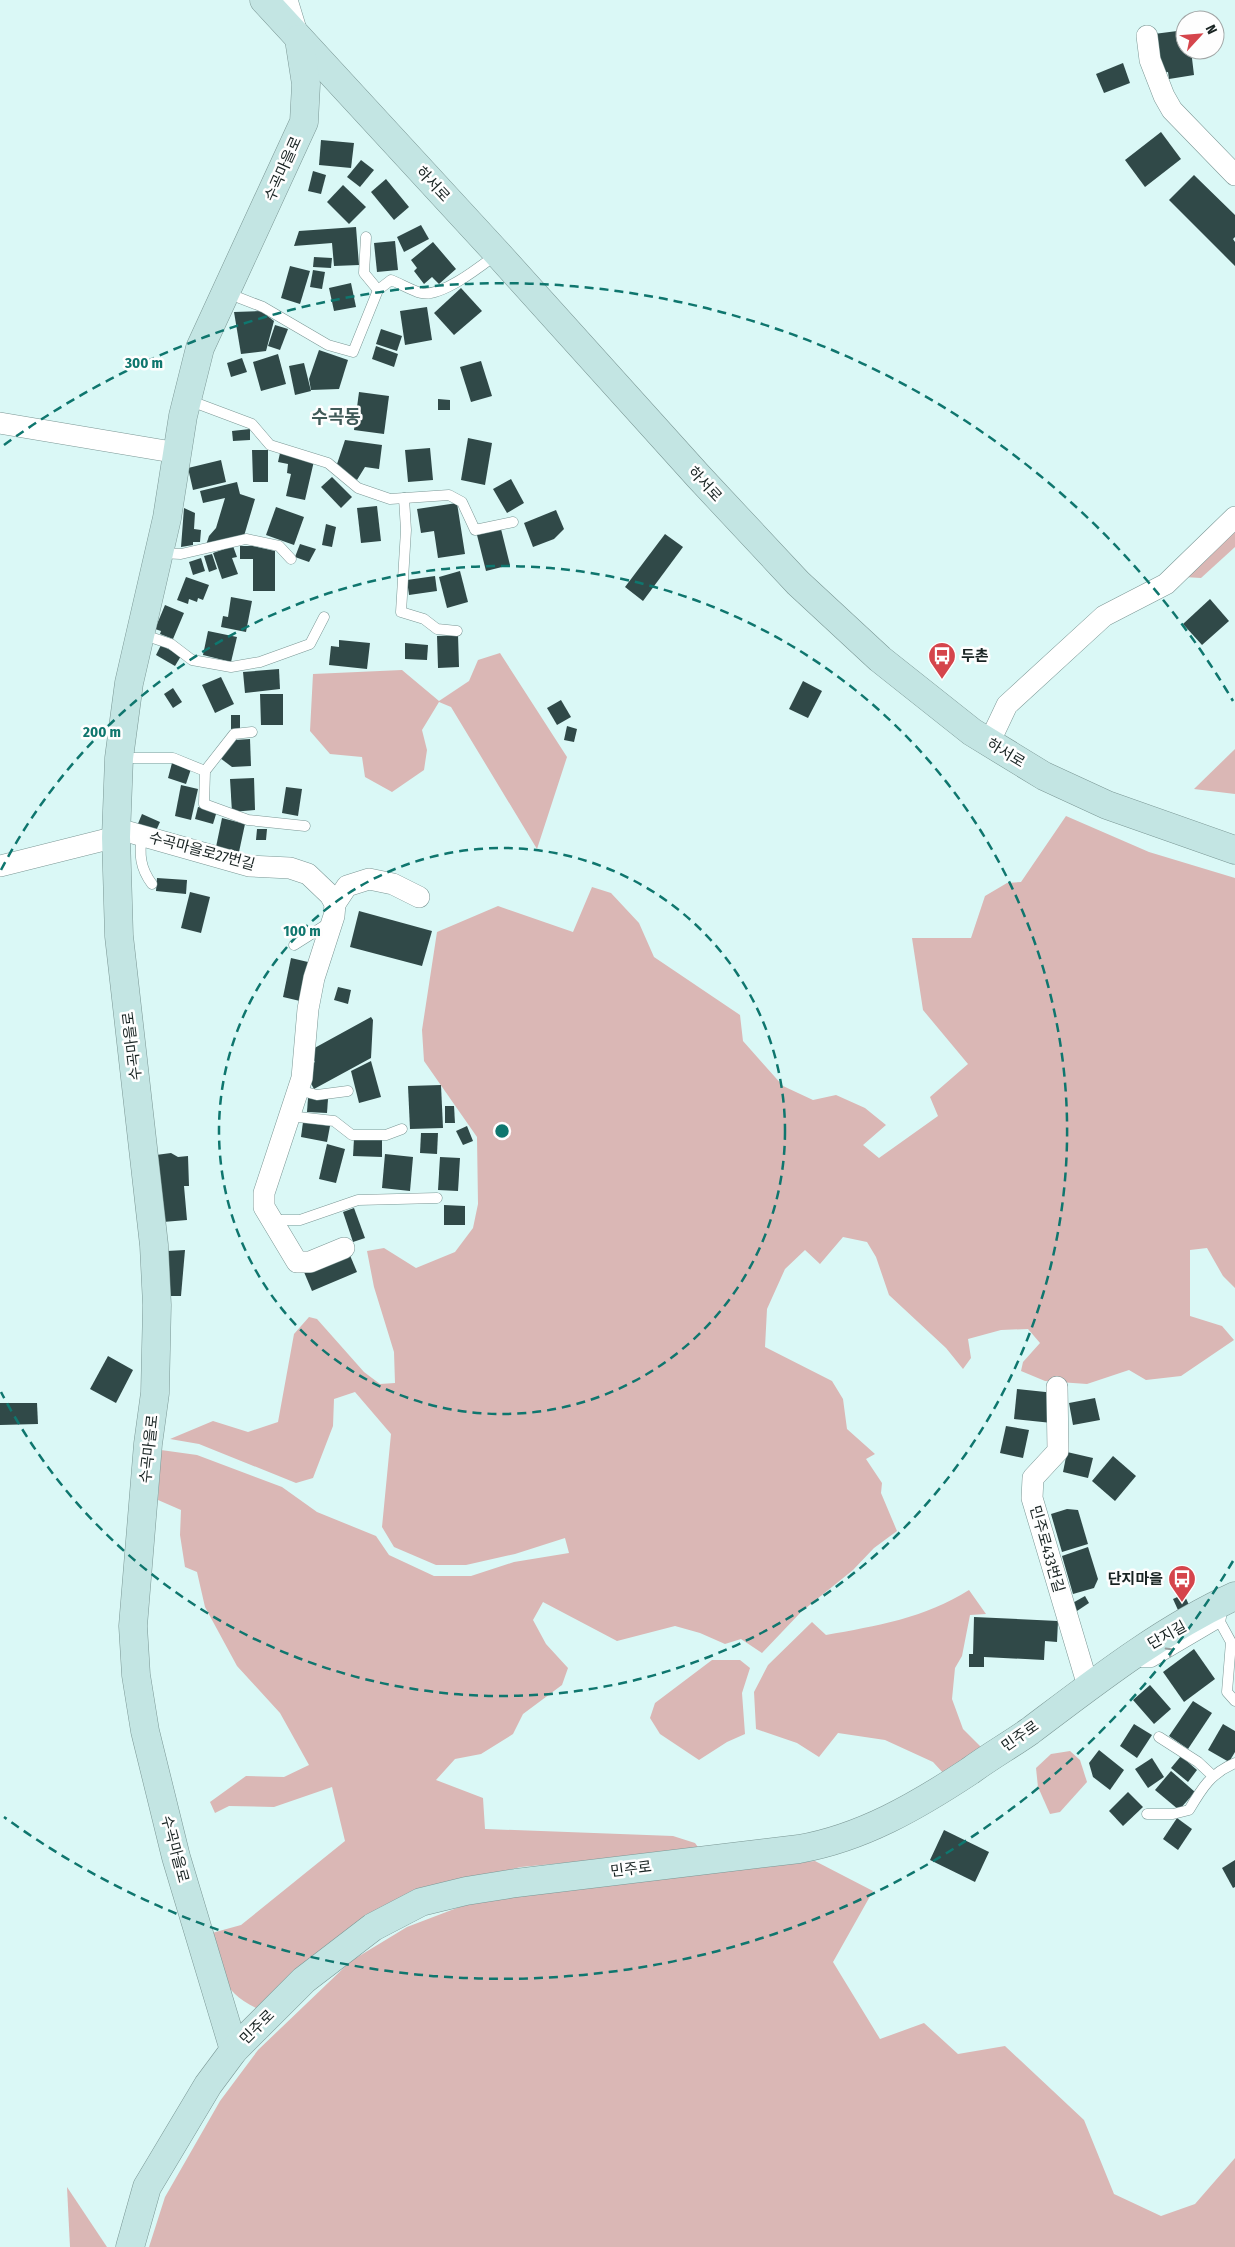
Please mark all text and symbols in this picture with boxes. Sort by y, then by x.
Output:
north arrow [1175,10,1225,60]
text: N [1202,22,1221,37]
street label: 수곡마을로 [261,134,305,204]
street label: 하서로 [412,163,454,205]
text: 300 m [124,354,163,372]
district label: 수곡동 [311,406,361,428]
street label: 하서로 [684,463,726,505]
bus stop icon: 두촌 [927,641,957,680]
place label: 두촌 [961,647,989,665]
text: 200 m [82,723,121,741]
street label: 하서로 [984,735,1028,771]
street label: 수곡마을로27번길 [147,828,257,874]
text: 100 m [283,922,321,940]
street label: 수곡마을로 [119,1011,145,1081]
centre of rings [493,1122,511,1140]
street label: 수곡마을로 [136,1414,162,1484]
street label: 민주로433번길 [1026,1503,1068,1595]
bus stop icon: 단지마을 [1167,1564,1197,1603]
place label: 단지마을 [1108,1570,1163,1588]
street label: 단지길 [1145,1617,1189,1653]
one-way arrow [1165,1648,1174,1658]
street label: 민주로 [998,1717,1042,1755]
street label: 수곡마을로 [157,1813,193,1885]
street label: 민주로 [609,1858,653,1880]
street label: 민주로 [236,2006,278,2048]

